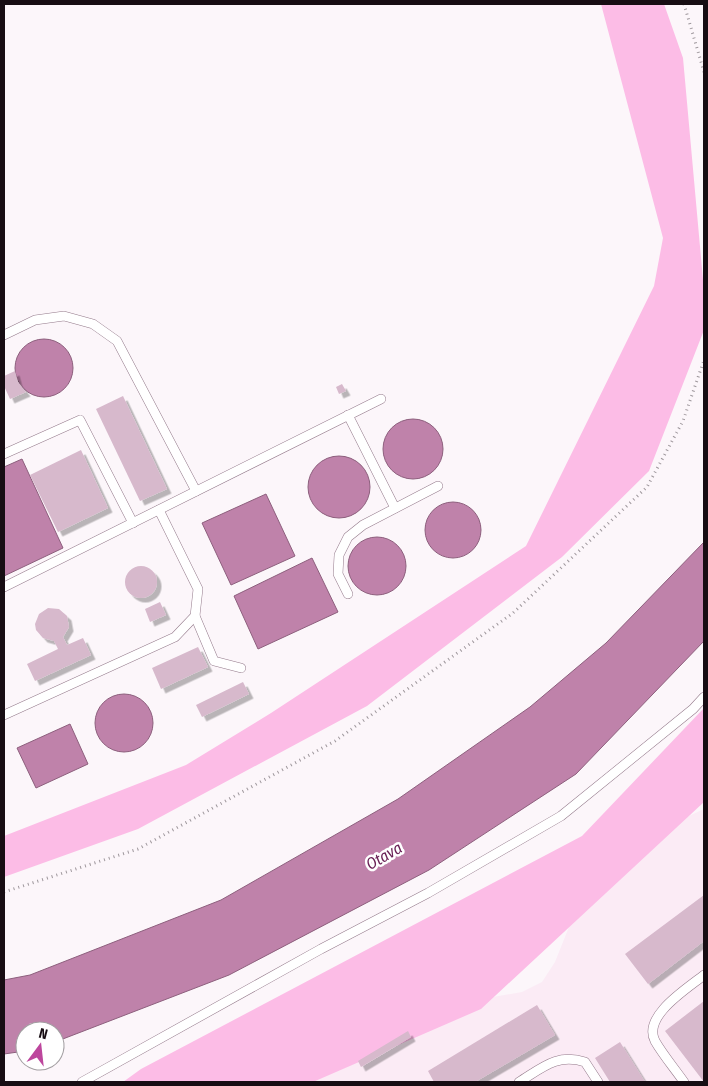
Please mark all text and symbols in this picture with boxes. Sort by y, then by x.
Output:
water label: Otava [363,838,405,874]
north arrow [15,1021,65,1071]
text: N [37,1025,49,1043]

